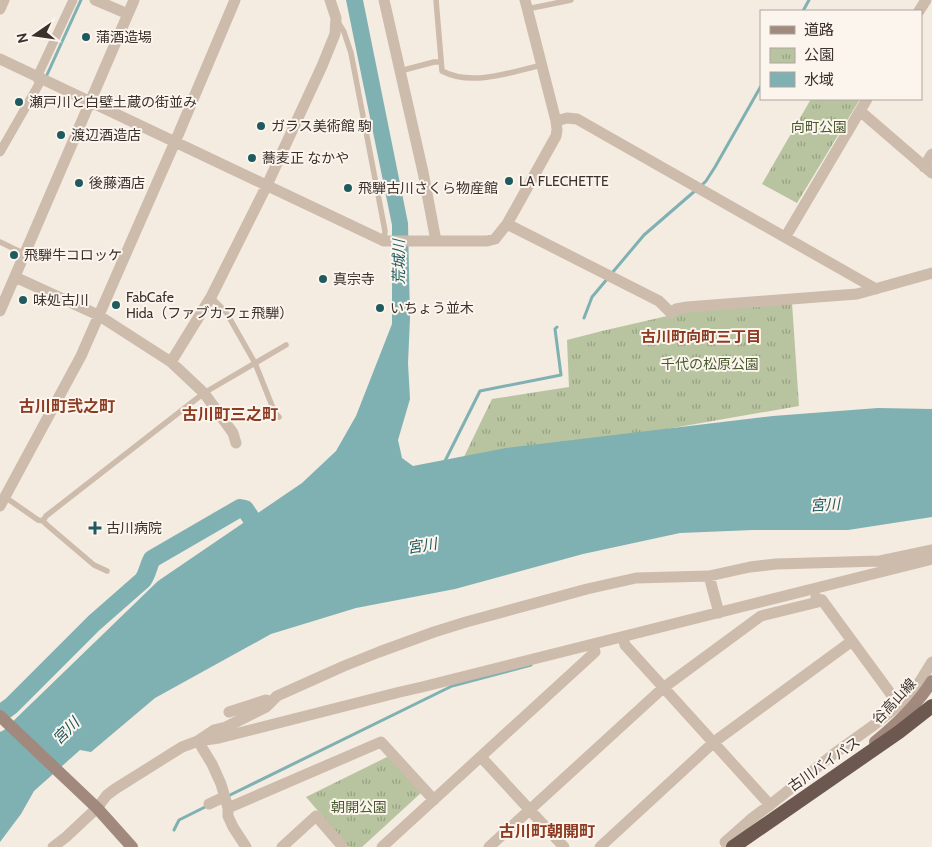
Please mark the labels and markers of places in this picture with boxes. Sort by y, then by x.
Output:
place label: 蒲酒造場 [96,28,152,46]
marker: 蒲酒造場 [80,31,92,43]
place label: 瀬戸川と白壁土蔵の街並み [29,93,197,111]
marker: 瀬戸川と白壁土蔵の街並み [13,96,25,108]
place label: ガラス美術館 駒 [271,117,372,135]
marker: ガラス美術館 駒 [255,120,267,132]
place label: 渡辺酒造店 [71,126,141,144]
marker: 渡辺酒造店 [55,129,67,141]
place label: 蕎麦正 なかや [262,149,349,167]
marker: 蕎麦正 なかや [246,152,258,164]
place label: LA FLECHETTE [519,172,609,190]
place label: 後藤酒店 [89,174,145,192]
marker: LA FLECHETTE [503,175,515,187]
marker: 後藤酒店 [73,177,85,189]
place label: 飛騨古川さくら物産館 [358,179,498,197]
marker: 飛騨古川さくら物産館 [342,182,354,194]
place label: 飛騨牛コロッケ [24,246,122,264]
marker: 飛騨牛コロッケ [8,249,20,261]
place label: 真宗寺 [333,270,375,288]
marker: 真宗寺 [317,273,329,285]
place label: FabCafe Hida（ファブカフェ飛騨） [126,288,293,322]
place label: 味処古川 [33,291,89,309]
marker: 味処古川 [17,294,29,306]
marker: FabCafe Hida（ファブカフェ飛騨） [110,299,122,311]
place label: いちょう並木 [390,299,474,317]
marker: いちょう並木 [374,302,386,314]
place label: 古川病院 [106,519,162,537]
marker: 古川病院 [88,521,102,535]

